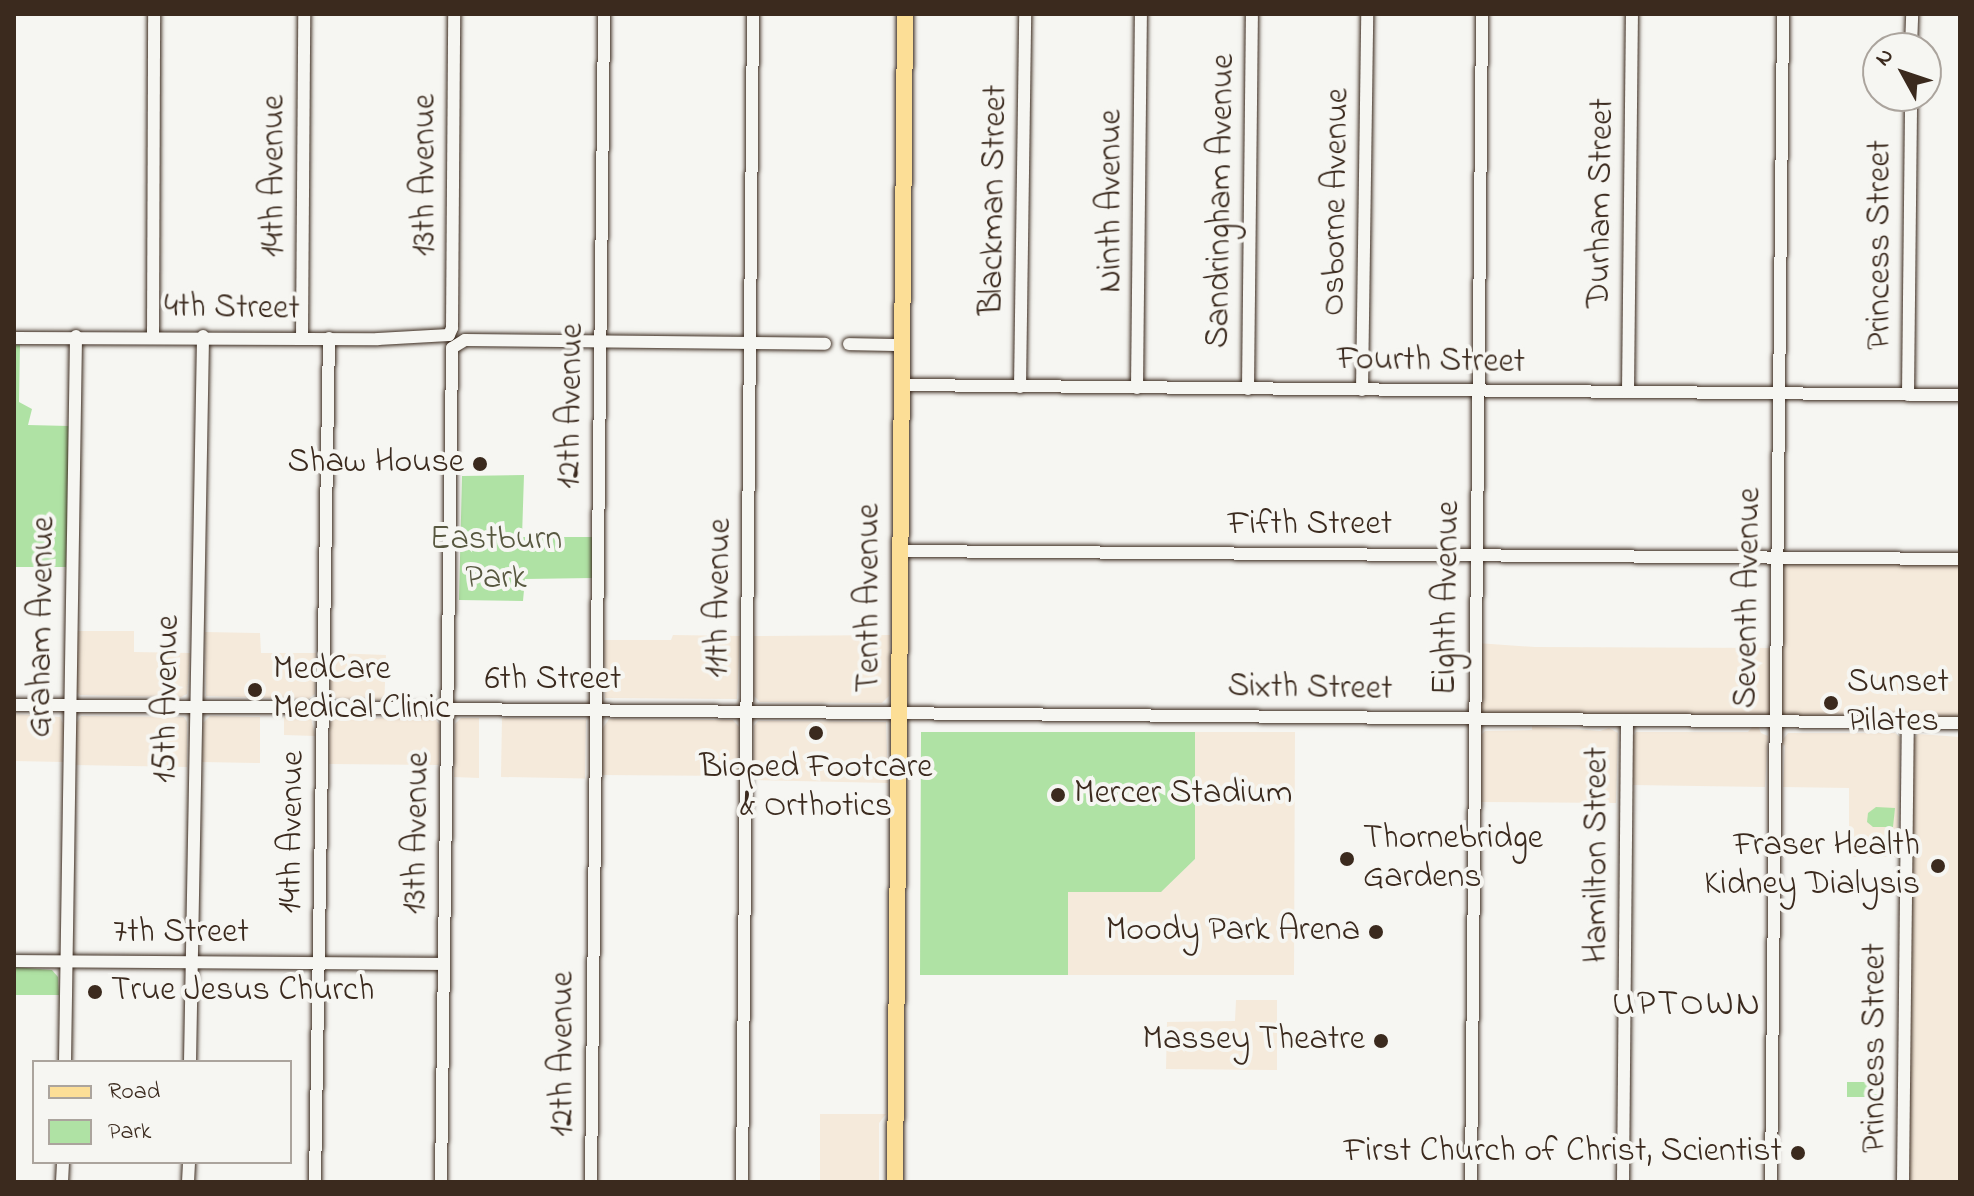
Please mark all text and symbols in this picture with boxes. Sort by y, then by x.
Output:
north arrow [1862,32,1942,112]
text: N [1868,42,1902,74]
street label: Sandringham Avenue [1199,53,1245,349]
street label: Blackman Street [973,84,1017,316]
street label: Osborne Avenue [1315,88,1359,316]
street label: 13th Avenue [406,94,446,256]
street label: 14th Avenue [255,95,295,257]
street label: Durham Street [1580,98,1624,308]
street label: Ninth Avenue [1092,109,1132,293]
street label: Princess Street [1861,140,1901,350]
street label: 4th Street [164,287,300,331]
street label: 12th Avenue [550,323,594,489]
street label: Fourth Street [1337,340,1525,384]
place label: Shaw House [288,444,464,484]
marker: Shaw House [471,455,489,473]
street label: Seventh Avenue [1727,487,1771,709]
street label: Eighth Avenue [1426,500,1470,696]
street label: Tenth Avenue [850,503,890,693]
street label: Fifth Street [1228,506,1392,546]
street label: Graham Avenue [21,516,65,738]
street label: 11th Avenue [698,518,742,678]
park label: Eastburn Park [430,520,562,600]
street label: 15th Avenue [146,615,190,783]
place label: MedCare Medical Clinic [273,650,450,730]
street label: 6th Street [485,661,621,701]
place label: Sunset Pilates [1847,663,1949,742]
street label: Sixth Street [1227,667,1393,711]
marker: MedCare Medical Clinic [244,679,266,701]
marker: Sunset Pilates [1822,694,1840,712]
marker: Bioped Footcare & Orthotics [805,722,827,744]
street label: Hamilton Street [1578,747,1618,963]
place label: Bioped Footcare & Orthotics [699,748,933,828]
street label: 14th Avenue [271,750,315,914]
street label: 13th Avenue [396,751,440,915]
place label: Mercer Stadium [1074,775,1292,815]
marker: Mercer Stadium [1049,786,1067,804]
place label: Thornebridge Gardens [1363,819,1543,898]
place label: Fraser Health Kidney Dialysis [1704,826,1920,906]
marker: Thornebridge Gardens [1338,850,1356,868]
marker: Fraser Health Kidney Dialysis [1927,855,1949,877]
place label: Moody Park Arena [1106,912,1360,952]
street label: 7th Street [113,914,249,954]
marker: Moody Park Arena [1367,923,1385,941]
street label: Princess Street [1856,943,1896,1153]
street label: 12th Avenue [544,971,584,1137]
place label: True Jesus Church [111,972,374,1012]
marker: True Jesus Church [86,983,104,1001]
district label: UPTOWN [1612,984,1762,1028]
place label: Massey Theatre [1142,1021,1365,1061]
marker: Massey Theatre [1372,1032,1390,1050]
legend [32,1060,292,1164]
text: Road [108,1075,160,1110]
text: Park [108,1115,151,1150]
place label: First Church of Christ, Scientist [1344,1133,1782,1173]
marker: First Church of Christ, Scientist [1789,1144,1807,1162]

